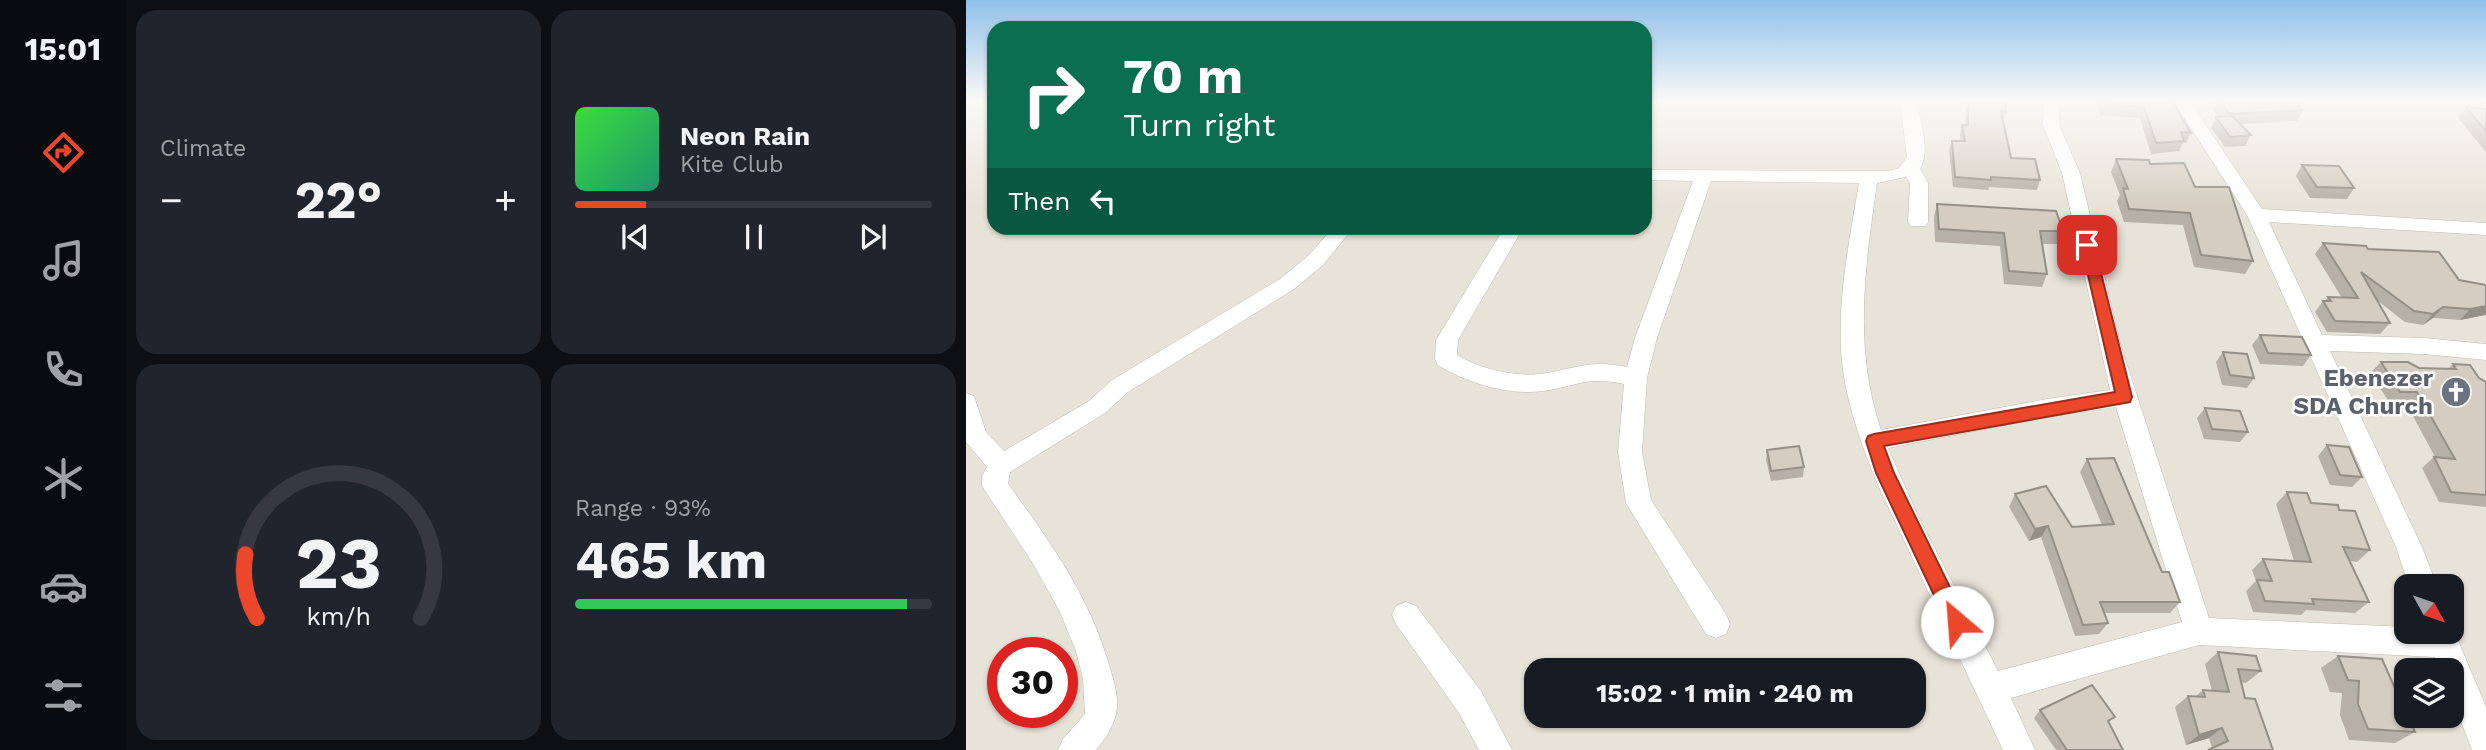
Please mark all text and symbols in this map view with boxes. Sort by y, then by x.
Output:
text: 15:01 [25,30,101,68]
text: 70 m [1123,47,1243,105]
icon: right [1008,49,1099,140]
text: Turn right [1123,106,1275,144]
text: Neon Rain [680,121,810,151]
icon: directions [39,128,88,177]
text: Climate [160,135,246,162]
text: Kite Club [680,151,783,178]
text: 22° [295,170,382,231]
text: − [160,178,183,222]
text: + [494,178,517,222]
icon: left [1084,182,1122,220]
text: Then [1008,186,1070,216]
pin [2057,215,2117,275]
icon: previous [616,218,654,256]
icon: pause [735,218,773,256]
icon: next [854,218,892,256]
icon: arrive [2068,226,2106,264]
icon: music [39,236,88,285]
icon: phone [39,345,88,394]
place label: Ebenezer SDA Church [2294,364,2434,420]
church icon: Ebenezer SDA Church [2439,375,2473,409]
icon: climate [39,454,88,503]
text: Range · 93% [575,495,711,522]
text: 23 [295,520,382,606]
text: 465 km [575,530,767,591]
icon: car [39,562,88,611]
north arrow [2394,574,2464,644]
map controls [2394,574,2464,728]
position arrow [1920,585,1994,659]
text: km/h [306,602,371,631]
speed limit sign: 30 [987,637,1078,728]
button: layers [2394,658,2464,728]
icon: filters [39,671,88,720]
text: 15:02 · 1 min · 240 m [1596,678,1854,708]

